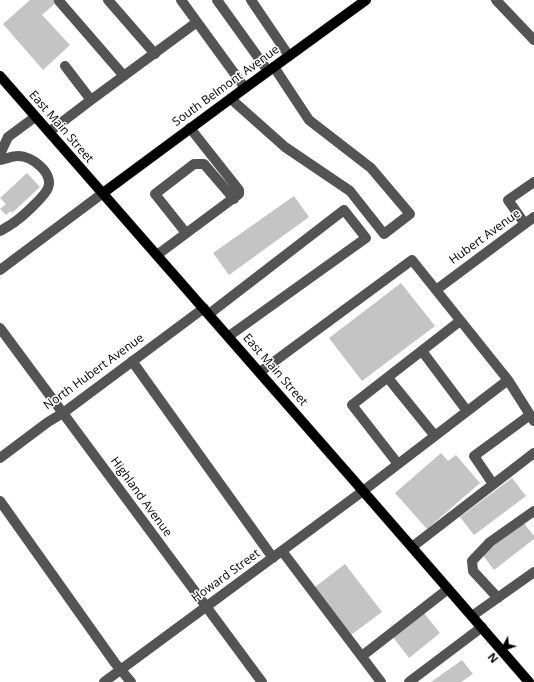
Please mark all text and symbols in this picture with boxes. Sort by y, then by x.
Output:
street label: South Belmont Avenue [170,42,282,130]
street label: East Main Street [26,88,96,166]
street label: Hubert Avenue [447,206,523,268]
street label: North Hubert Avenue [41,331,147,413]
street label: East Main Street [240,331,310,409]
street label: Highland Avenue [107,454,175,540]
street label: Howard Street [189,546,263,606]
north arrow [482,630,522,670]
text: N [484,650,501,667]

